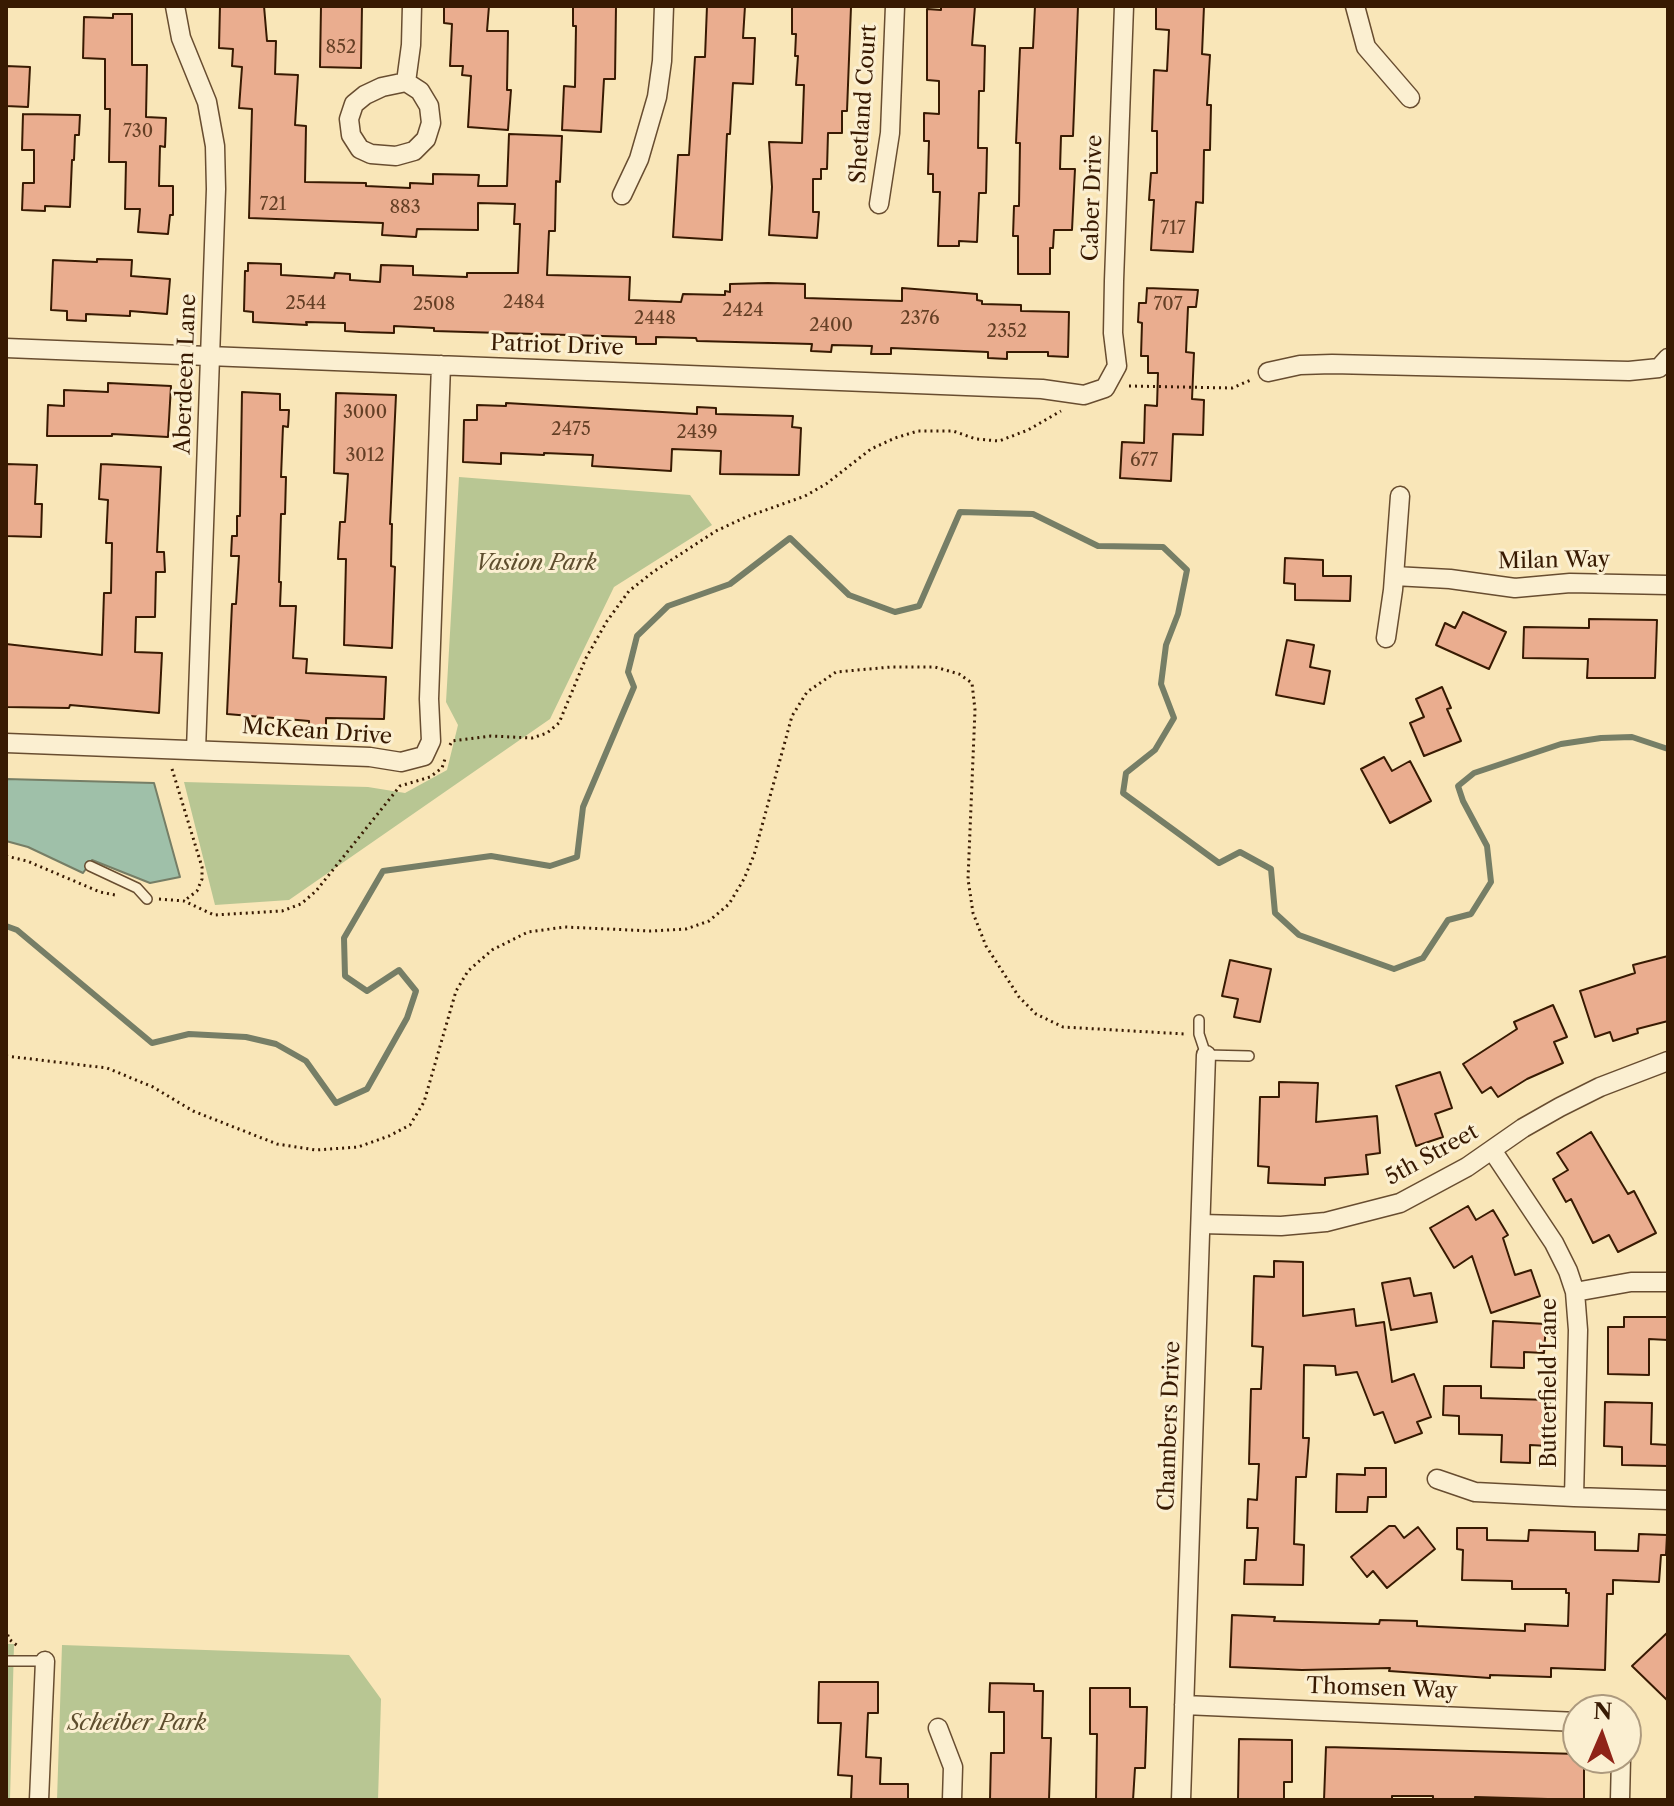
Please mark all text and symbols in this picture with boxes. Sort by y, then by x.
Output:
street label: Shetland Court [845,24,883,184]
house number: 852 [326,37,356,59]
house number: 730 [123,121,153,143]
street label: Caber Drive [1078,134,1108,262]
house number: 721 [260,194,286,216]
house number: 883 [389,197,421,219]
house number: 717 [1160,218,1186,240]
house number: 2484 [503,292,545,314]
street label: Aberdeen Lane [170,293,202,455]
house number: 2544 [286,293,326,315]
house number: 2508 [413,294,455,316]
house number: 707 [1153,294,1183,316]
house number: 2424 [722,300,764,322]
house number: 2448 [634,308,676,330]
house number: 2376 [900,308,940,330]
house number: 2400 [809,315,853,337]
house number: 2352 [987,321,1027,343]
street label: Patriot Drive [490,330,624,362]
house number: 3000 [343,402,387,424]
house number: 2475 [551,419,591,441]
house number: 2439 [676,422,718,444]
house number: 3012 [345,445,385,467]
house number: 677 [1130,450,1158,472]
street label: Milan Way [1498,547,1610,575]
park label: Vasion Park [475,551,597,577]
street label: McKean Drive [241,714,393,750]
street label: 5th Street [1381,1119,1483,1191]
street label: Butterfield Lane [1537,1298,1563,1468]
street label: Chambers Drive [1154,1340,1186,1512]
street label: Thomsen Way [1306,1673,1458,1705]
north arrow [1562,1694,1642,1774]
text: N [1593,1698,1613,1725]
park label: Scheiber Park [68,1711,206,1737]

